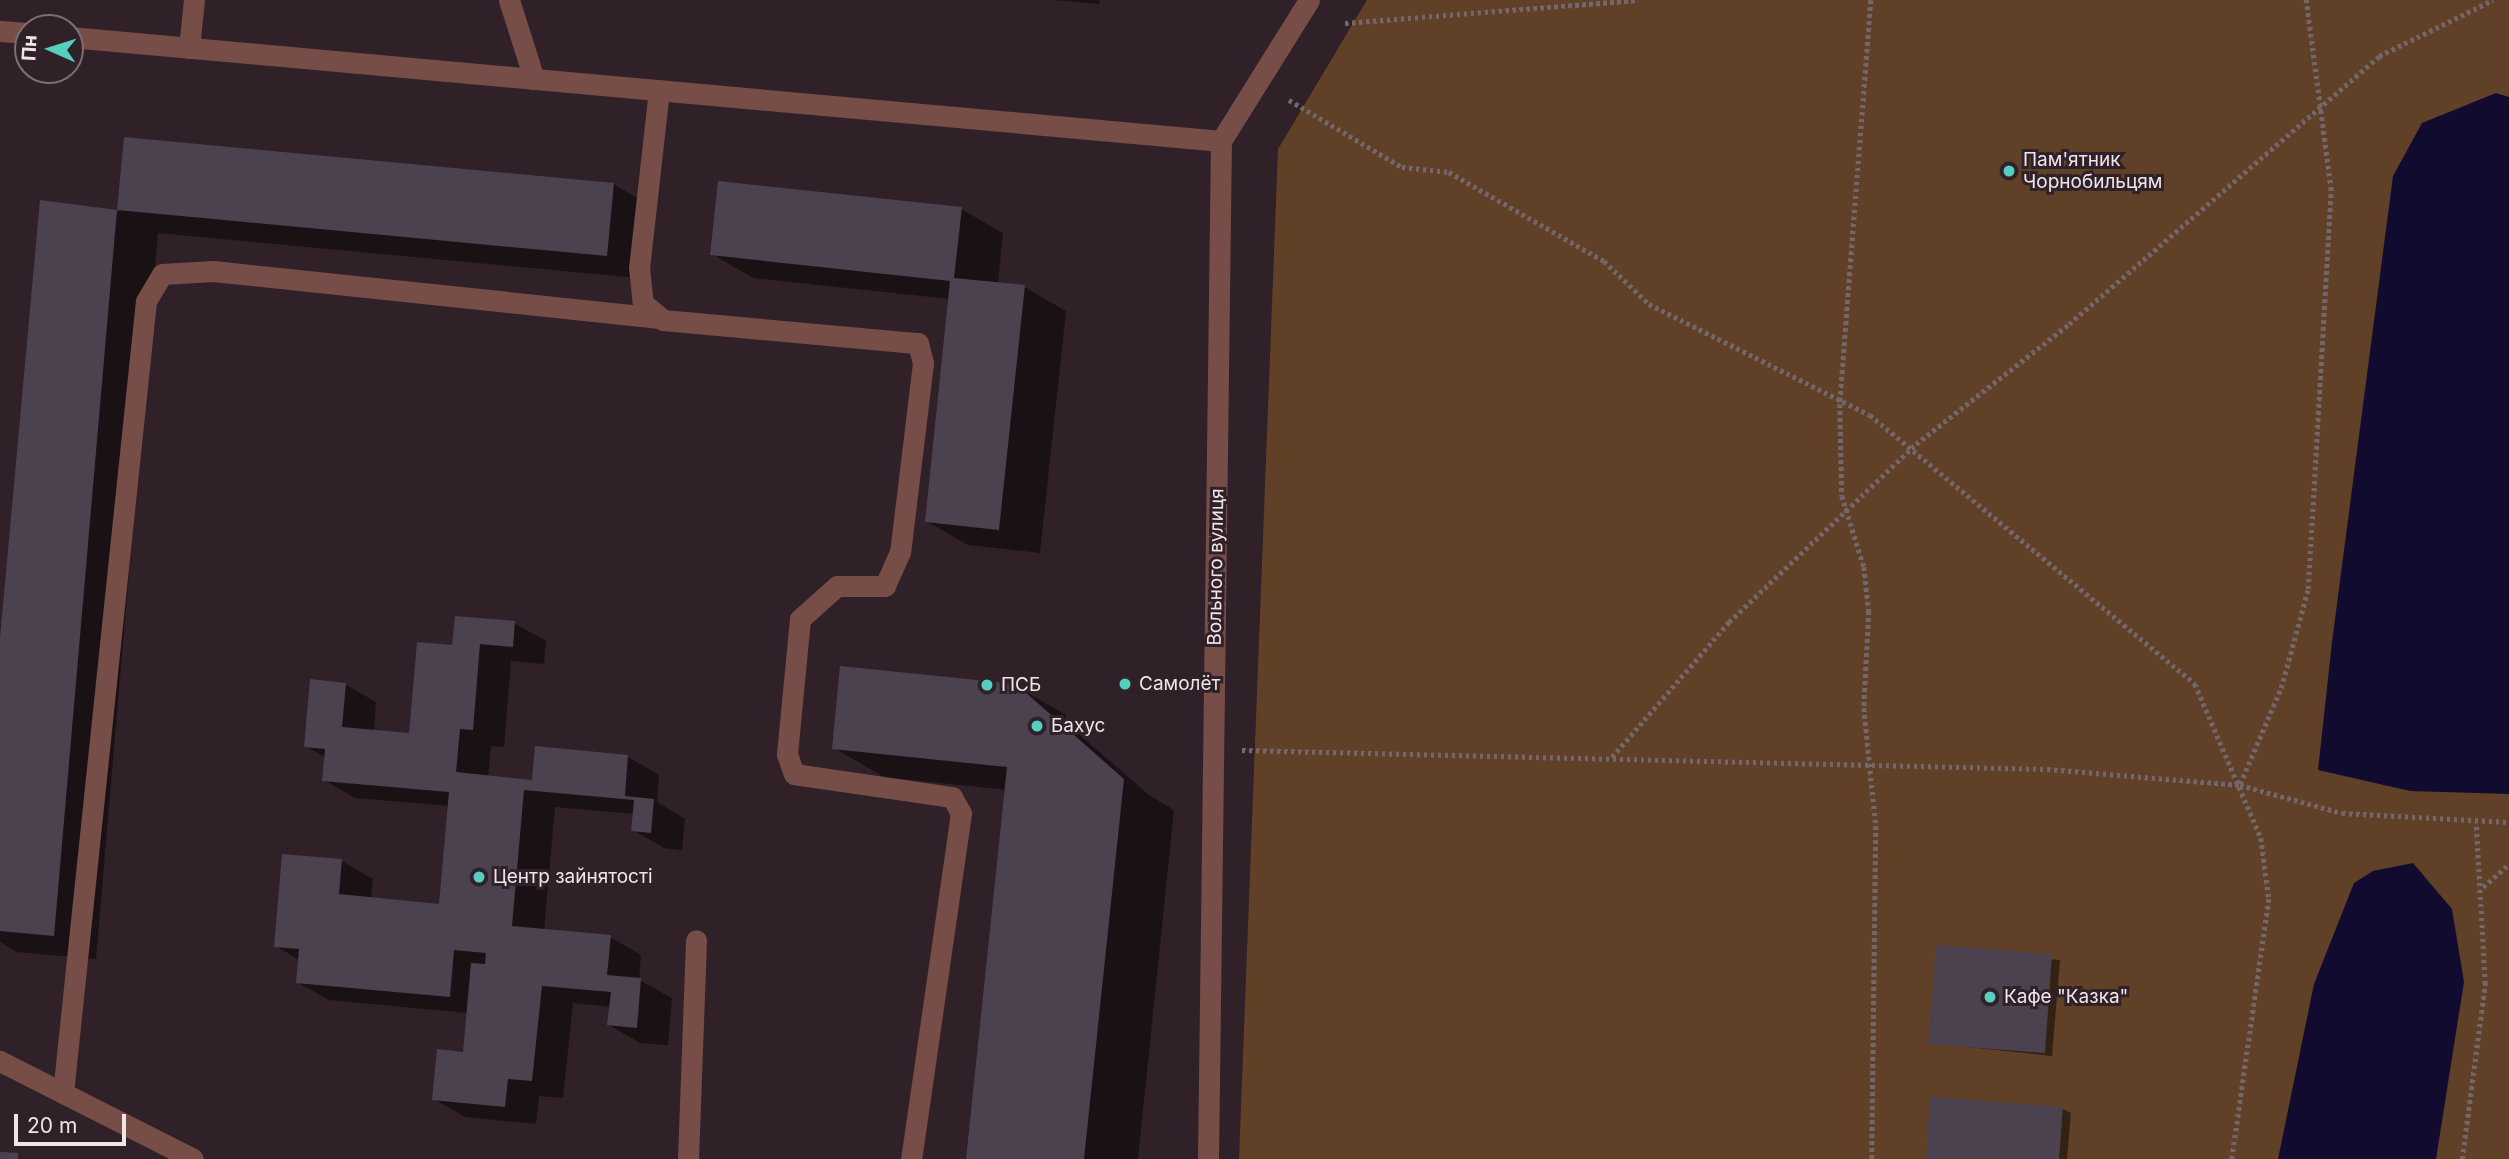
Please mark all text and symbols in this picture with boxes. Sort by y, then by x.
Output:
north arrow [14,14,84,84]
text: Пн [17,34,42,62]
place label: Пам'ятник Чорнобильцям [2023,149,2162,193]
marker: Пам'ятник Чорнобильцям [2001,163,2017,179]
street label: Вольного вулиця [1203,488,1229,646]
place label: Самолёт [1139,673,1220,695]
place label: ПСБ [1001,674,1041,696]
marker: Самолёт [1117,676,1133,692]
marker: ПСБ [979,677,995,693]
place label: Бахус [1051,715,1105,737]
marker: Бахус [1029,718,1045,734]
place label: Центр зайнятості [493,866,653,888]
marker: Центр зайнятості [471,869,487,885]
place label: Кафе "Казка" [2004,986,2128,1008]
marker: Кафе "Казка" [1982,989,1998,1005]
scale bar [18,1100,130,1144]
text: 20 m [27,1113,77,1138]

